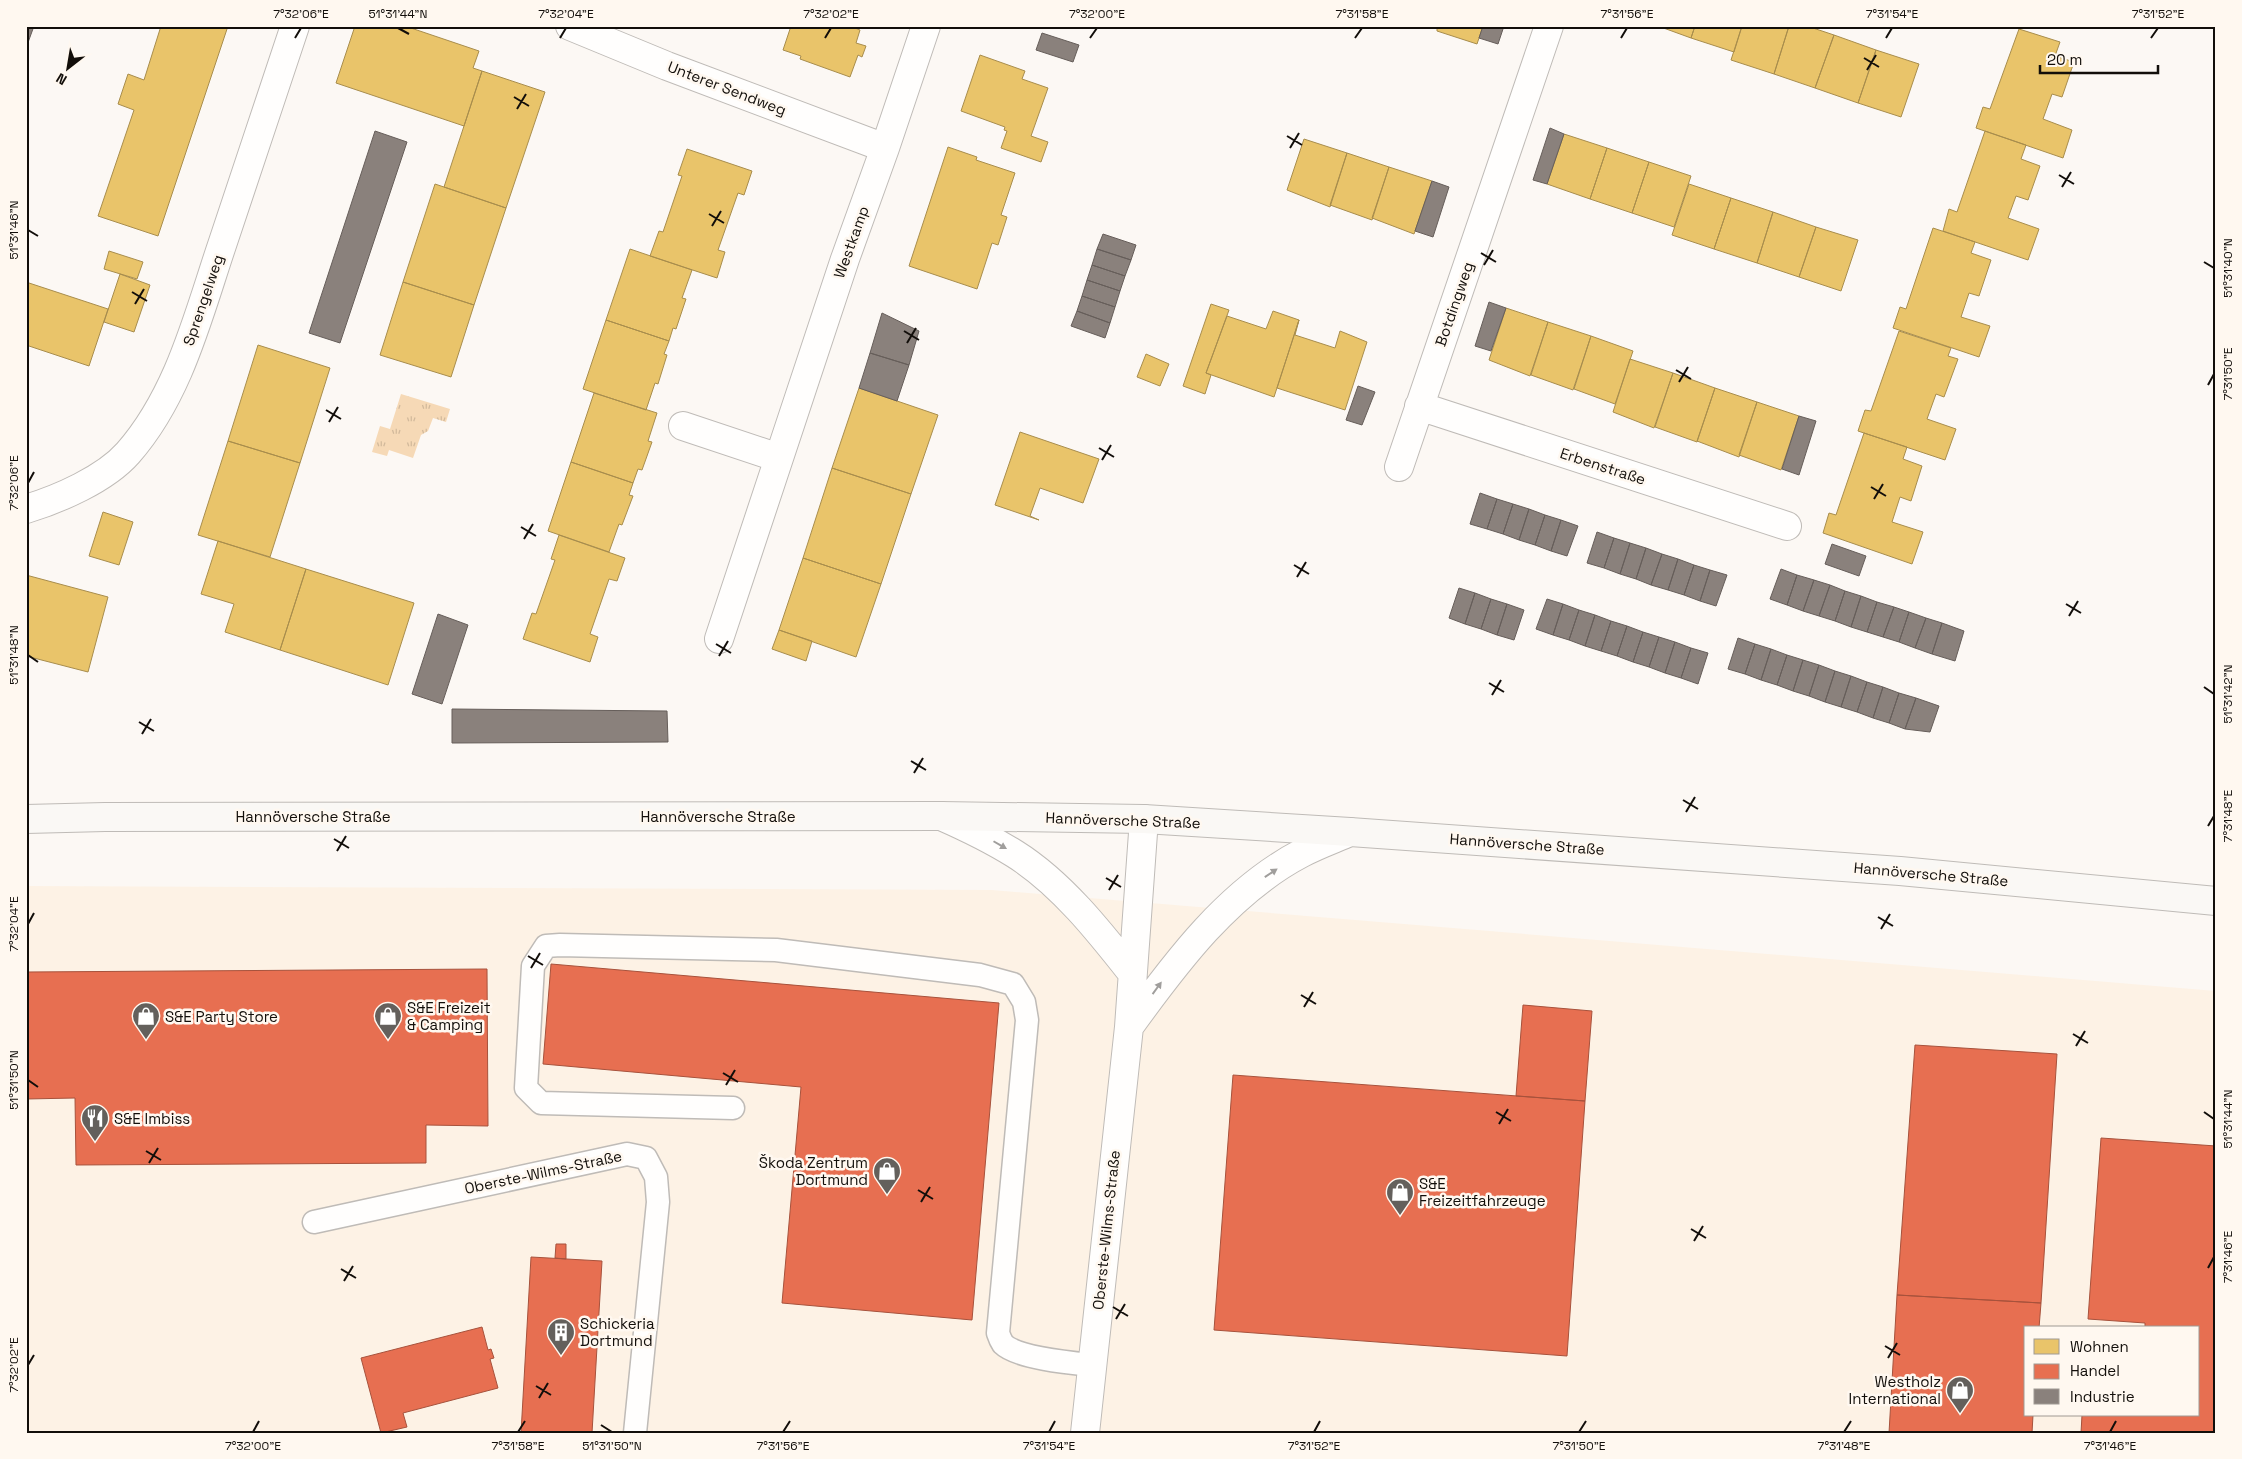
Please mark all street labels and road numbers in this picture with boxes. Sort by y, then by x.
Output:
street label: Unterer Sendweg [665,57,789,119]
street label: Westkamp [829,203,873,281]
street label: Sprengelweg [179,252,227,348]
street label: Botdingweg [1431,259,1477,349]
street label: Erbenstraße [1558,443,1648,489]
street label: Hannöversche Straße [235,807,391,826]
street label: Hannöversche Straße [640,807,796,826]
street label: Hannöversche Straße [1045,808,1201,832]
street label: Hannöversche Straße [1449,829,1605,859]
street label: Hannöversche Straße [1853,858,2009,890]
street label: Oberste-Wilms-Straße [463,1146,624,1198]
street label: Oberste-Wilms-Straße [1088,1149,1124,1311]

